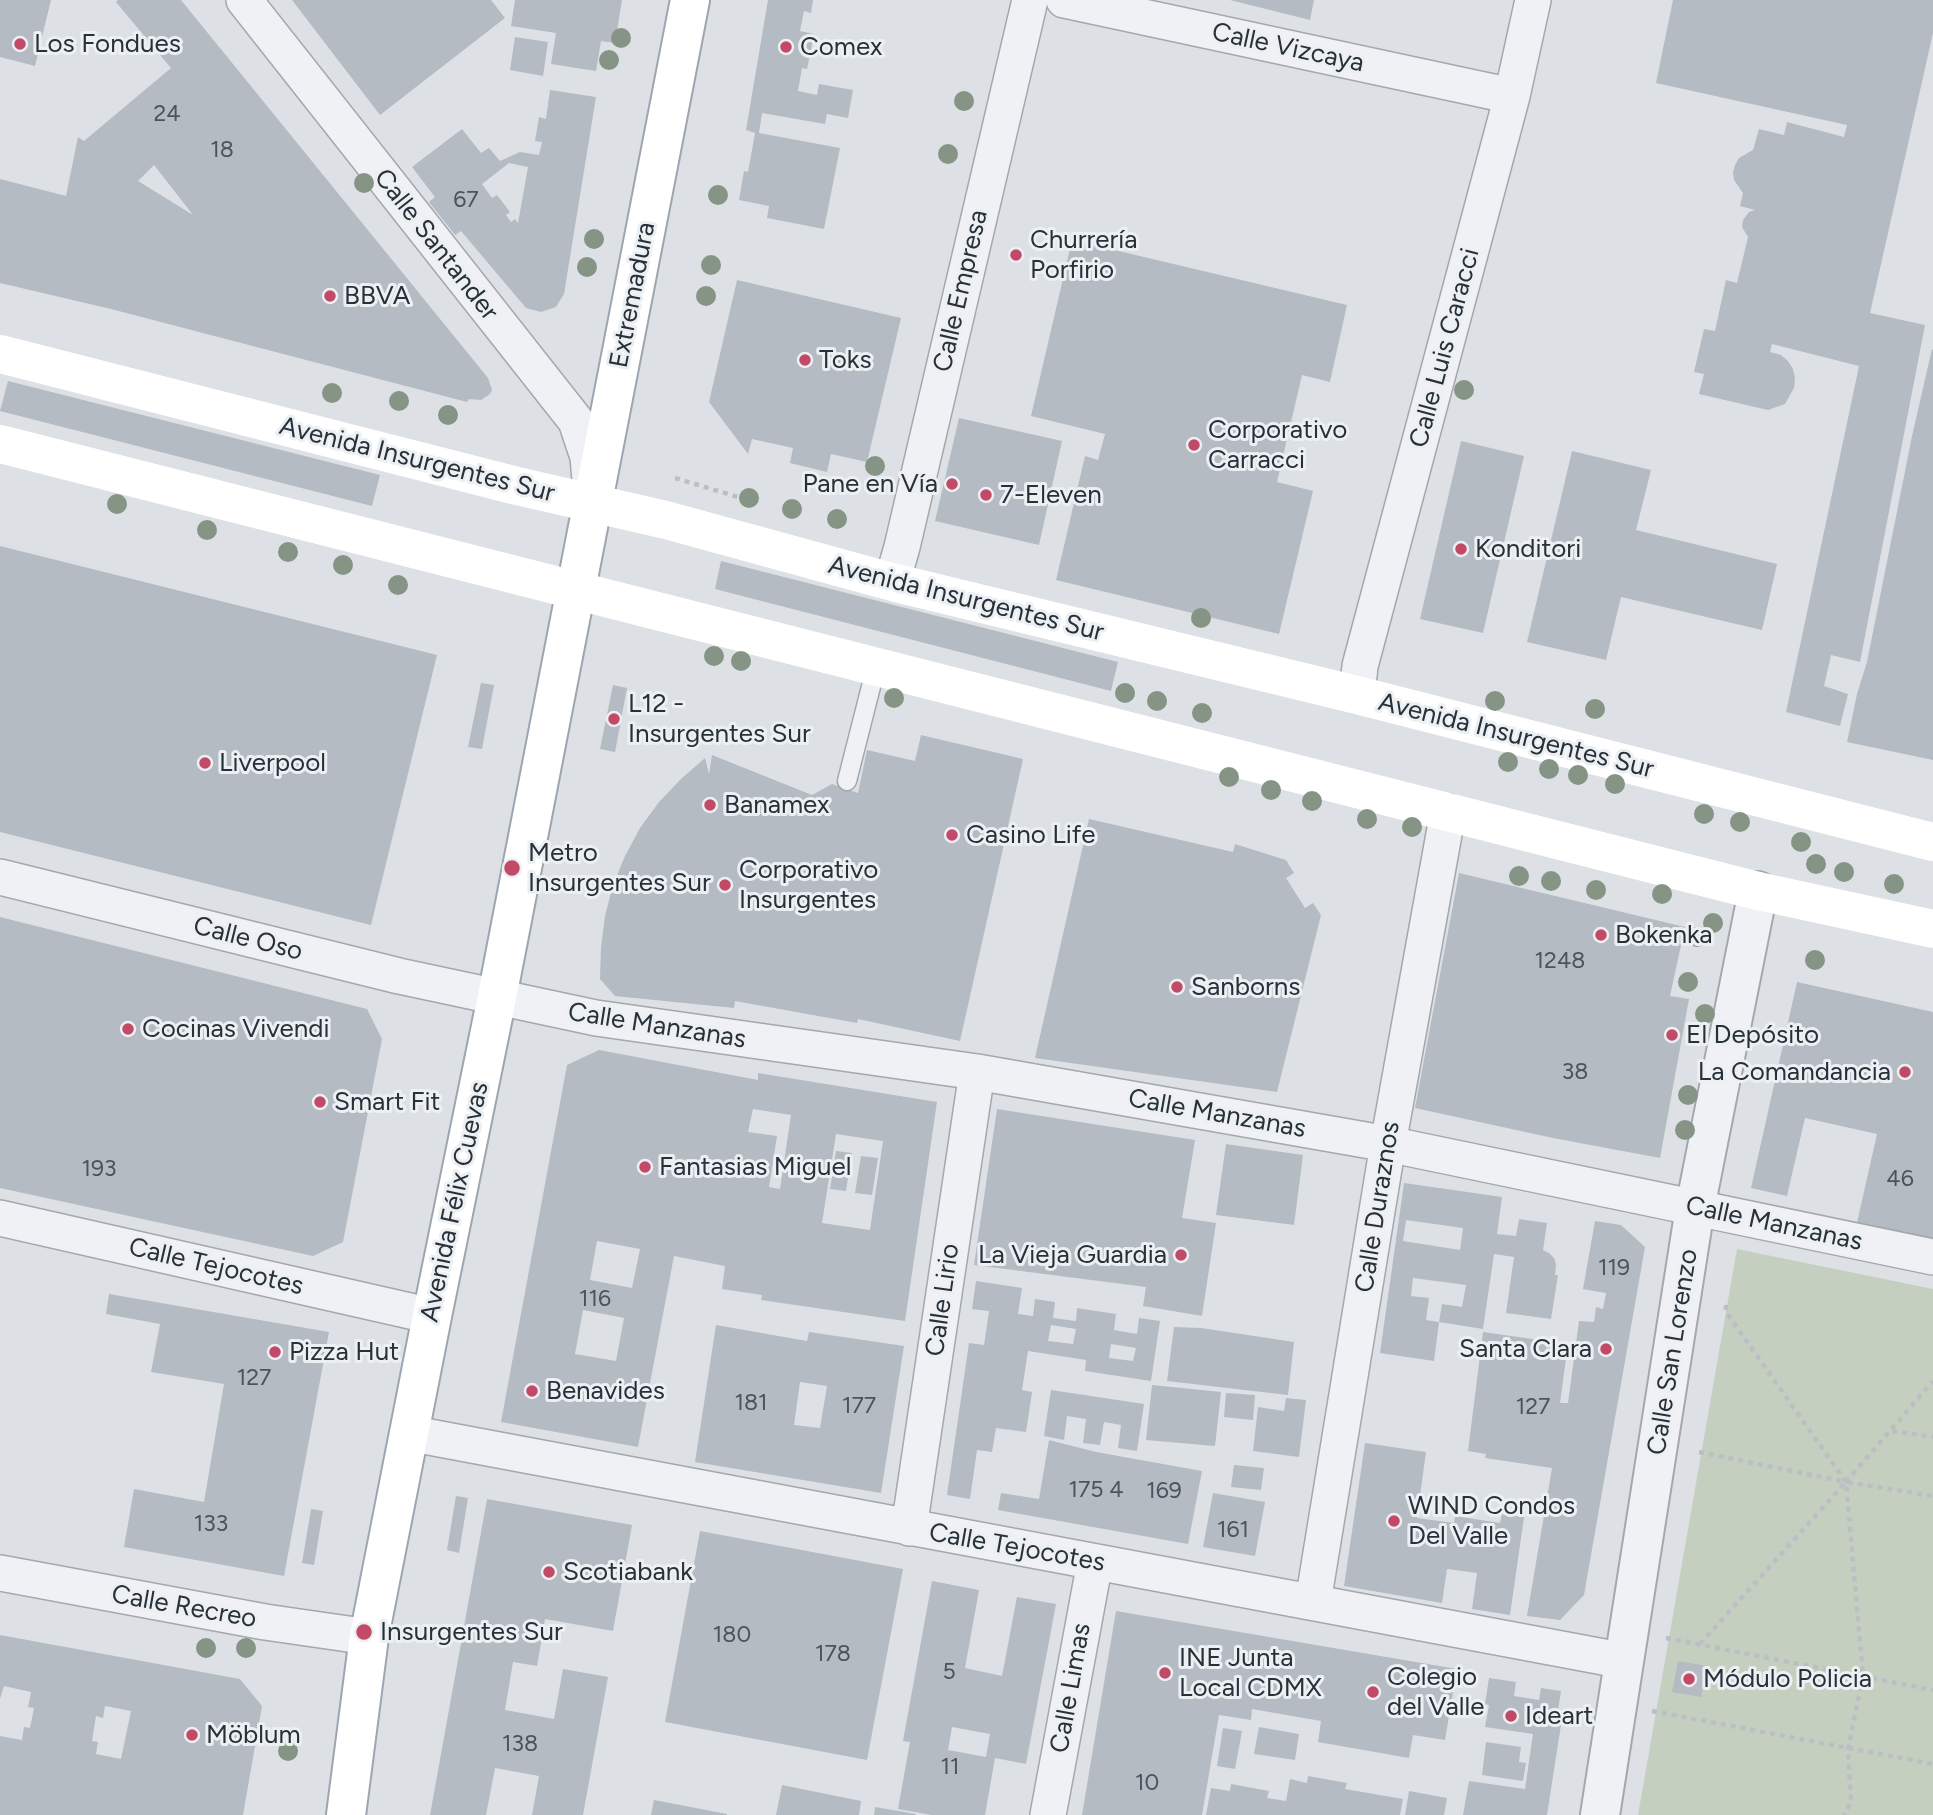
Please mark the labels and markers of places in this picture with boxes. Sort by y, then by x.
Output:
place label: Los Fondues [34,28,181,60]
place label: Comex [800,31,882,63]
marker: Los Fondues [12,36,28,52]
marker: Comex [778,39,794,55]
place label: Churrería Porfirio [1030,224,1138,286]
marker: Churrería Porfirio [1008,247,1024,263]
place label: BBVA [344,280,410,312]
marker: BBVA [322,288,338,304]
place label: Toks [819,344,872,376]
marker: Toks [797,352,813,368]
place label: Corporativo Carracci [1208,414,1347,476]
marker: Corporativo Carracci [1186,437,1202,453]
place label: Pane en Vía [802,468,938,500]
marker: Pane en Vía [944,476,960,492]
place label: 7-Eleven [1000,479,1102,511]
marker: 7-Eleven [978,487,994,503]
place label: Konditori [1475,533,1581,565]
marker: Konditori [1453,541,1469,557]
place label: L12 - Insurgentes Sur [628,688,811,750]
marker: L12 - Insurgentes Sur [606,711,622,727]
place label: Liverpool [219,747,326,779]
marker: Liverpool [197,755,213,771]
place label: Banamex [724,789,829,821]
marker: Banamex [702,797,718,813]
place label: Casino Life [966,819,1095,851]
marker: Casino Life [944,827,960,843]
place label: Metro Insurgentes Sur [528,837,711,898]
place label: Corporativo Insurgentes [739,854,878,916]
marker: Metro Insurgentes Sur [502,858,522,878]
marker: Corporativo Insurgentes [717,877,733,893]
place label: Bokenka [1615,919,1713,951]
marker: Bokenka [1593,927,1609,943]
place label: Sanborns [1191,971,1300,1003]
marker: Sanborns [1169,979,1185,995]
place label: Cocinas Vivendi [142,1013,329,1045]
place label: El Depósito [1686,1019,1819,1051]
marker: Cocinas Vivendi [120,1021,136,1037]
marker: El Depósito [1664,1027,1680,1043]
place label: La Comandancia [1698,1056,1891,1088]
marker: La Comandancia [1897,1064,1913,1080]
place label: Smart Fit [334,1086,440,1118]
marker: Smart Fit [312,1094,328,1110]
place label: Fantasias Miguel [659,1151,851,1183]
marker: Fantasias Miguel [637,1159,653,1175]
place label: La Vieja Guardia [978,1239,1167,1271]
marker: La Vieja Guardia [1173,1247,1189,1263]
place label: Santa Clara [1459,1333,1592,1365]
place label: Pizza Hut [289,1336,399,1368]
marker: Santa Clara [1598,1341,1614,1357]
marker: Pizza Hut [267,1344,283,1360]
place label: Benavides [546,1375,665,1407]
marker: Benavides [524,1383,540,1399]
place label: WIND Condos Del Valle [1408,1490,1575,1552]
marker: WIND Condos Del Valle [1386,1513,1402,1529]
place label: Scotiabank [563,1556,693,1588]
marker: Scotiabank [541,1564,557,1580]
place label: Insurgentes Sur [380,1616,563,1648]
marker: Insurgentes Sur [354,1622,374,1642]
place label: INE Junta Local CDMX [1179,1642,1322,1704]
place label: Colegio del Valle [1387,1661,1484,1722]
place label: Módulo Policia [1703,1663,1872,1695]
marker: INE Junta Local CDMX [1157,1665,1173,1681]
marker: Módulo Policia [1681,1671,1697,1687]
marker: Colegio del Valle [1365,1684,1381,1700]
place label: Ideart [1525,1700,1593,1732]
marker: Ideart [1503,1708,1519,1724]
place label: Möblum [206,1719,301,1751]
marker: Möblum [184,1727,200,1743]

